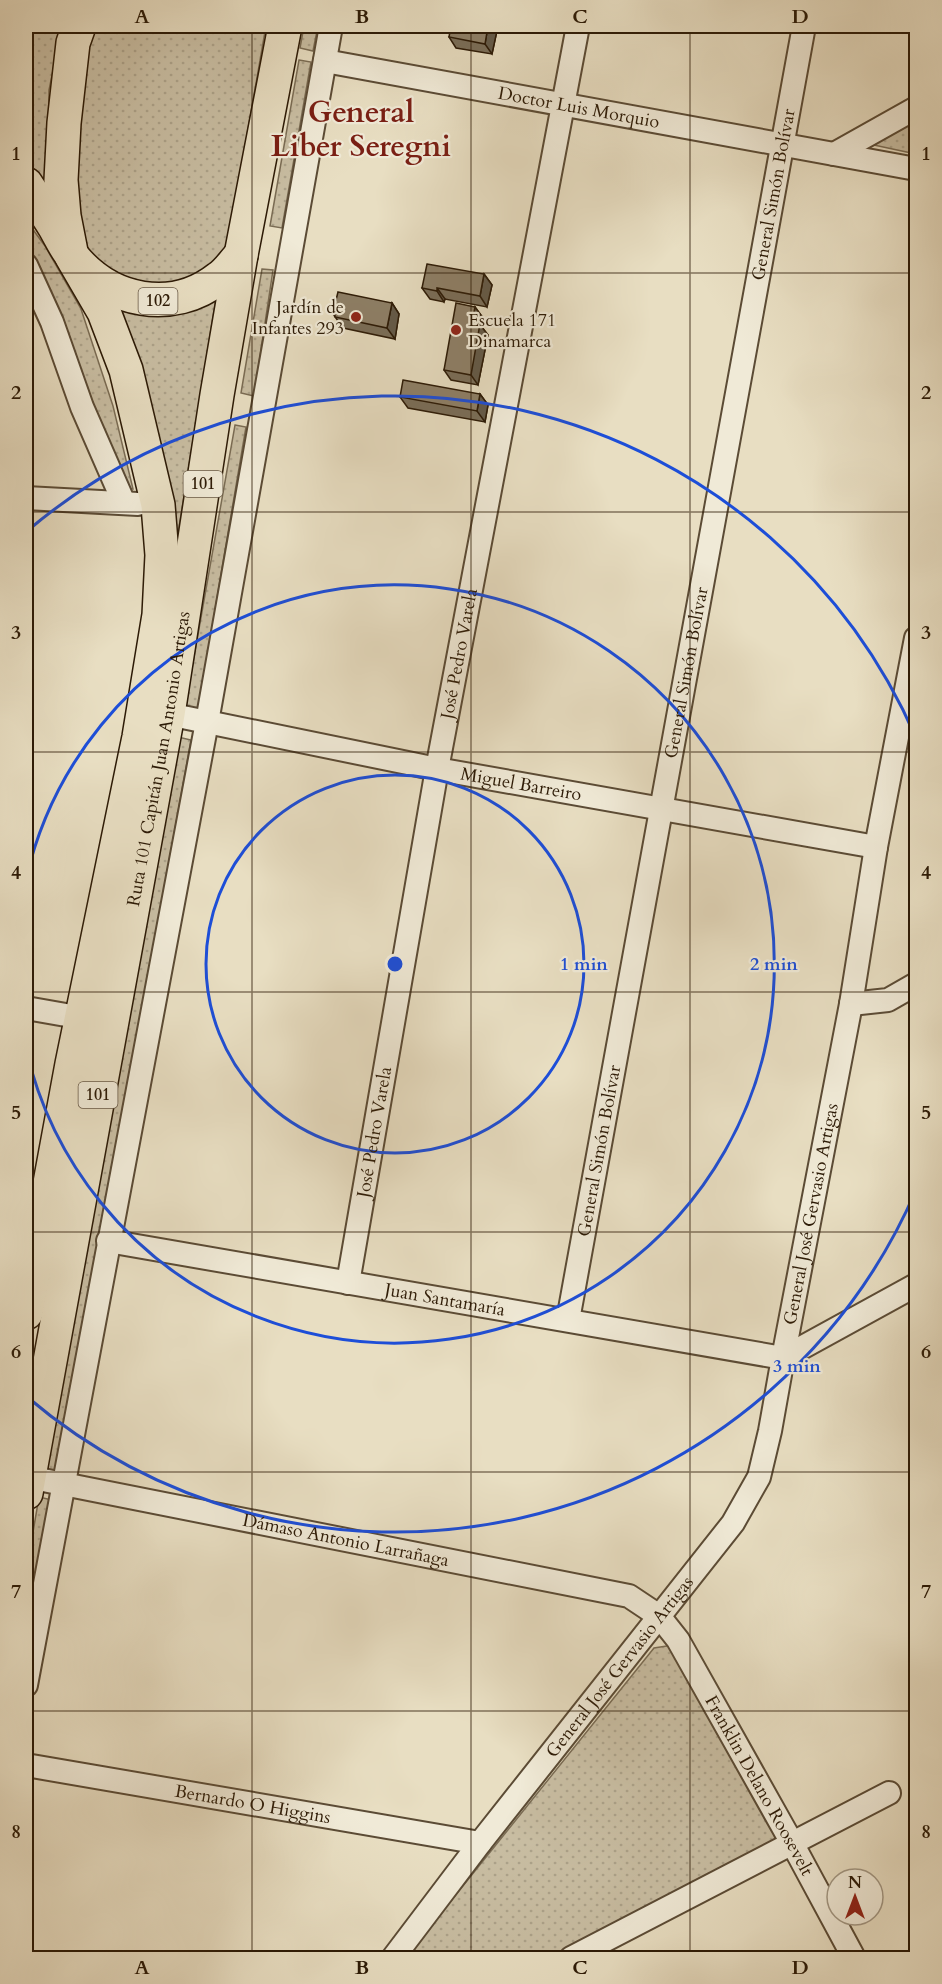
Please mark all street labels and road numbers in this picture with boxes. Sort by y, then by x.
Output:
street label: Doctor Luis Morquio [496,80,662,134]
street label: General Simón Bolívar [745,106,801,282]
road number: 102 [138,288,178,314]
road number: 101 [184,471,222,497]
street label: General Simón Bolívar [658,584,714,760]
street label: José Pedro Varela [434,586,484,724]
street label: Ruta 101 Capitán Juan Antonio Artigas [121,610,196,909]
street label: Miguel Barreiro [459,761,584,807]
street label: General Simón Bolívar [571,1063,627,1239]
street label: José Pedro Varela [350,1065,398,1203]
road number: 101 [78,1082,118,1108]
street label: General José Gervasio Artigas [777,1101,844,1327]
street label: Juan Santamaría [380,1276,507,1322]
street label: Dámaso Antonio Larrañaga [240,1507,451,1573]
street label: General José Gervasio Artigas [540,1571,699,1763]
street label: Franklin Delano Roosevelt [699,1691,820,1880]
street label: Bernardo O Higgins [173,1778,333,1830]

